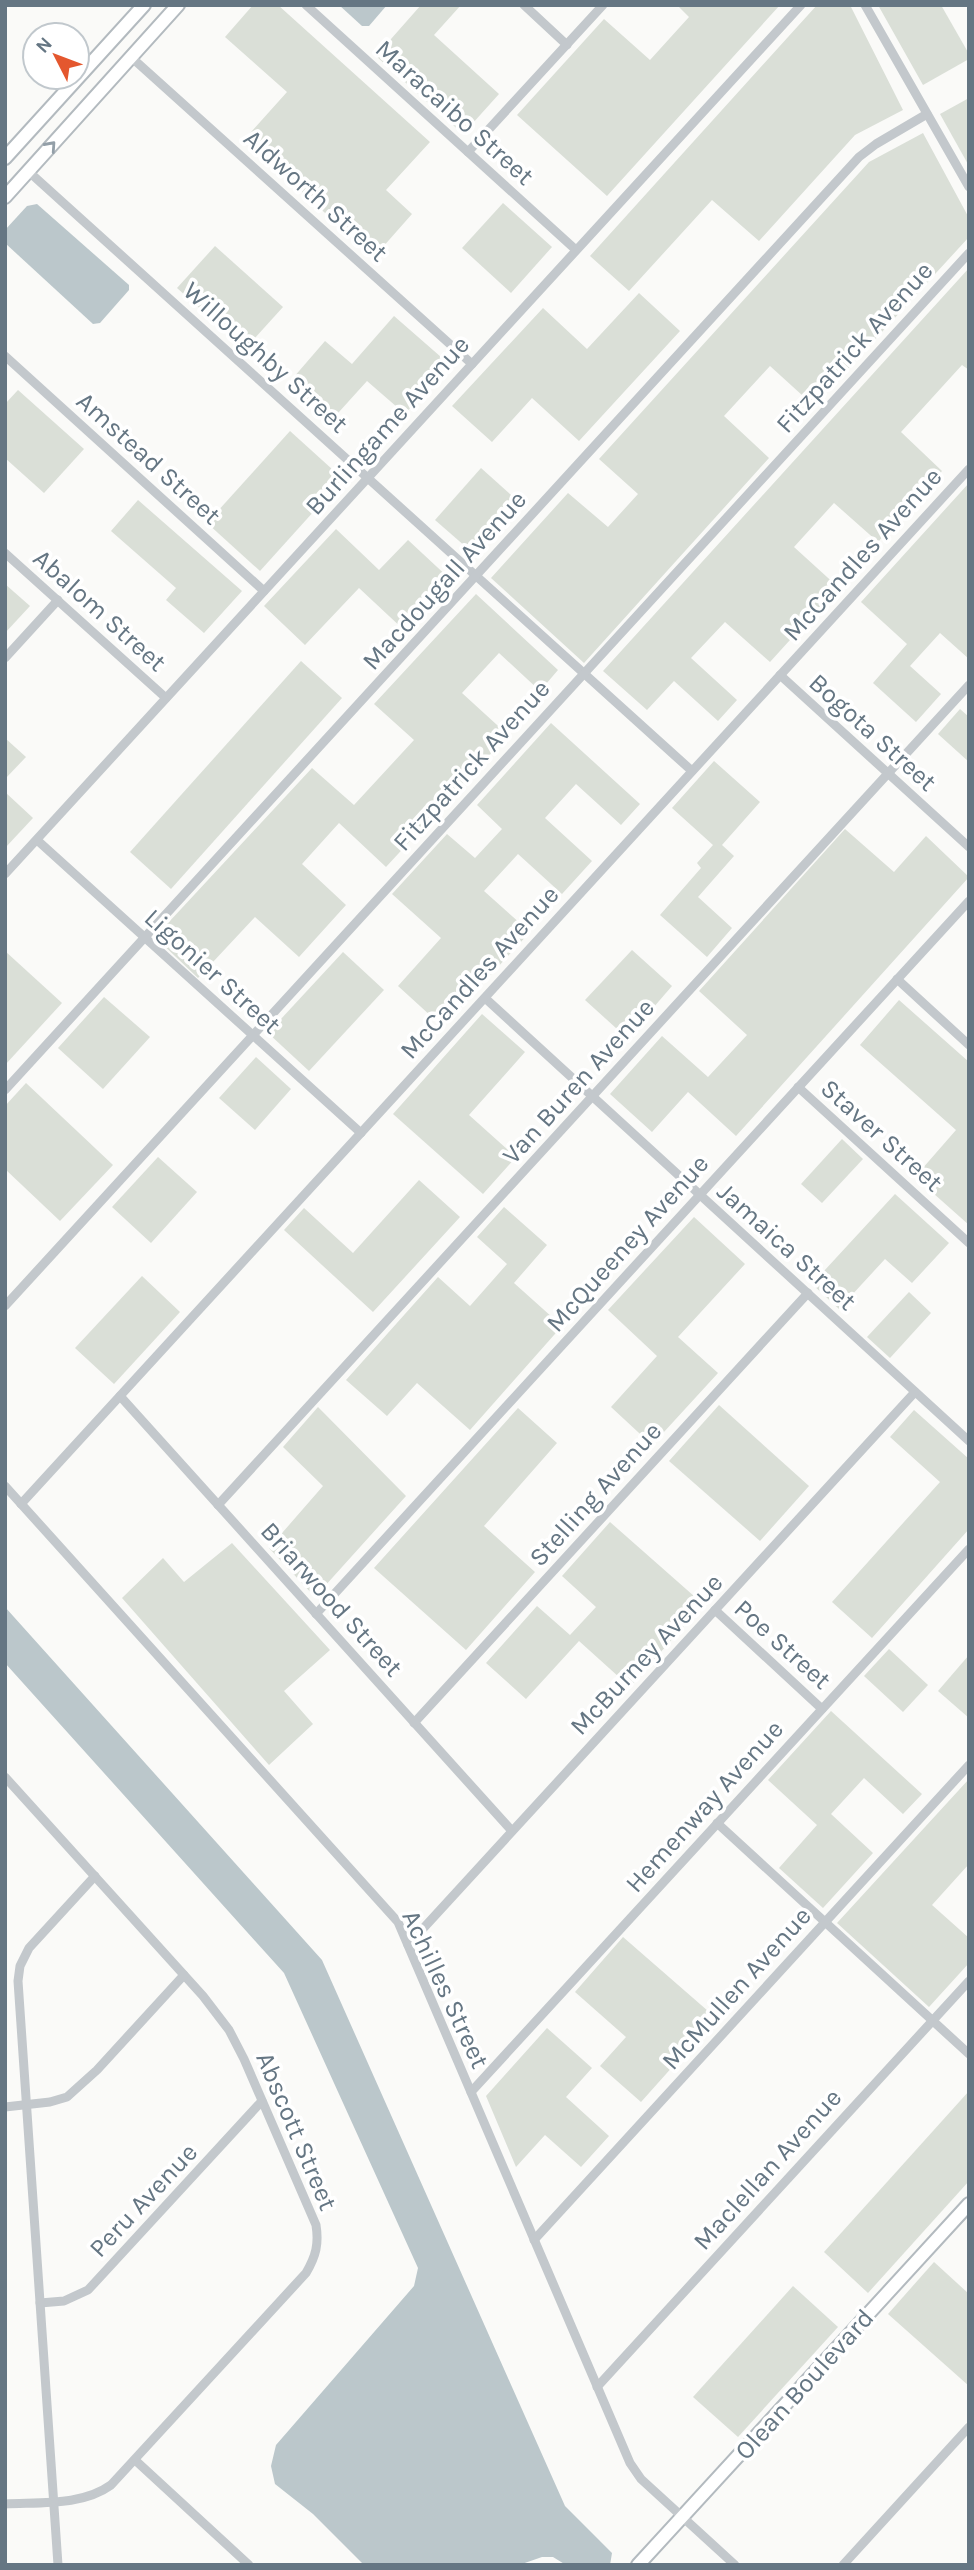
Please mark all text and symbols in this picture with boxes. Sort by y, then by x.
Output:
north arrow [21,21,91,91]
text: N [31,33,57,58]
street label: Maracaibo Street [369,33,541,192]
street label: Aldworth Street [237,123,394,268]
one-way arrow [43,141,55,154]
street label: Fitzpatrick Avenue [769,255,939,439]
street label: Willoughby Street [177,275,355,440]
street label: Burlingame Avenue [299,329,476,521]
street label: Amstead Street [70,386,227,531]
street label: McCandles Avenue [776,461,948,648]
street label: Macdougall Avenue [356,484,533,676]
street label: Abalom Street [27,543,173,678]
street label: Bogota Street [803,667,943,798]
street label: Fitzpatrick Avenue [386,673,556,857]
street label: McCandles Avenue [393,879,565,1066]
street label: Ligonier Street [138,902,287,1041]
street label: Van Buren Avenue [496,992,661,1171]
street label: Staver Street [814,1073,949,1198]
street label: McQueeney Avenue [540,1148,715,1338]
street label: Jamaica Street [711,1176,863,1317]
street label: Stelling Avenue [523,1416,668,1573]
street label: Briarwood Street [254,1516,409,1683]
street label: McBurney Avenue [564,1567,729,1742]
street label: Poe Street [728,1593,838,1696]
street label: Hemenway Avenue [619,1714,790,1899]
street label: McMullen Avenue [655,1900,818,2076]
street label: Achilles Street [395,1905,496,2073]
street label: Abscott Street [249,2047,344,2215]
street label: Maclellan Avenue [687,2082,848,2257]
street label: Peru Avenue [83,2137,204,2264]
street label: Olean Boulevard [728,2302,880,2466]

